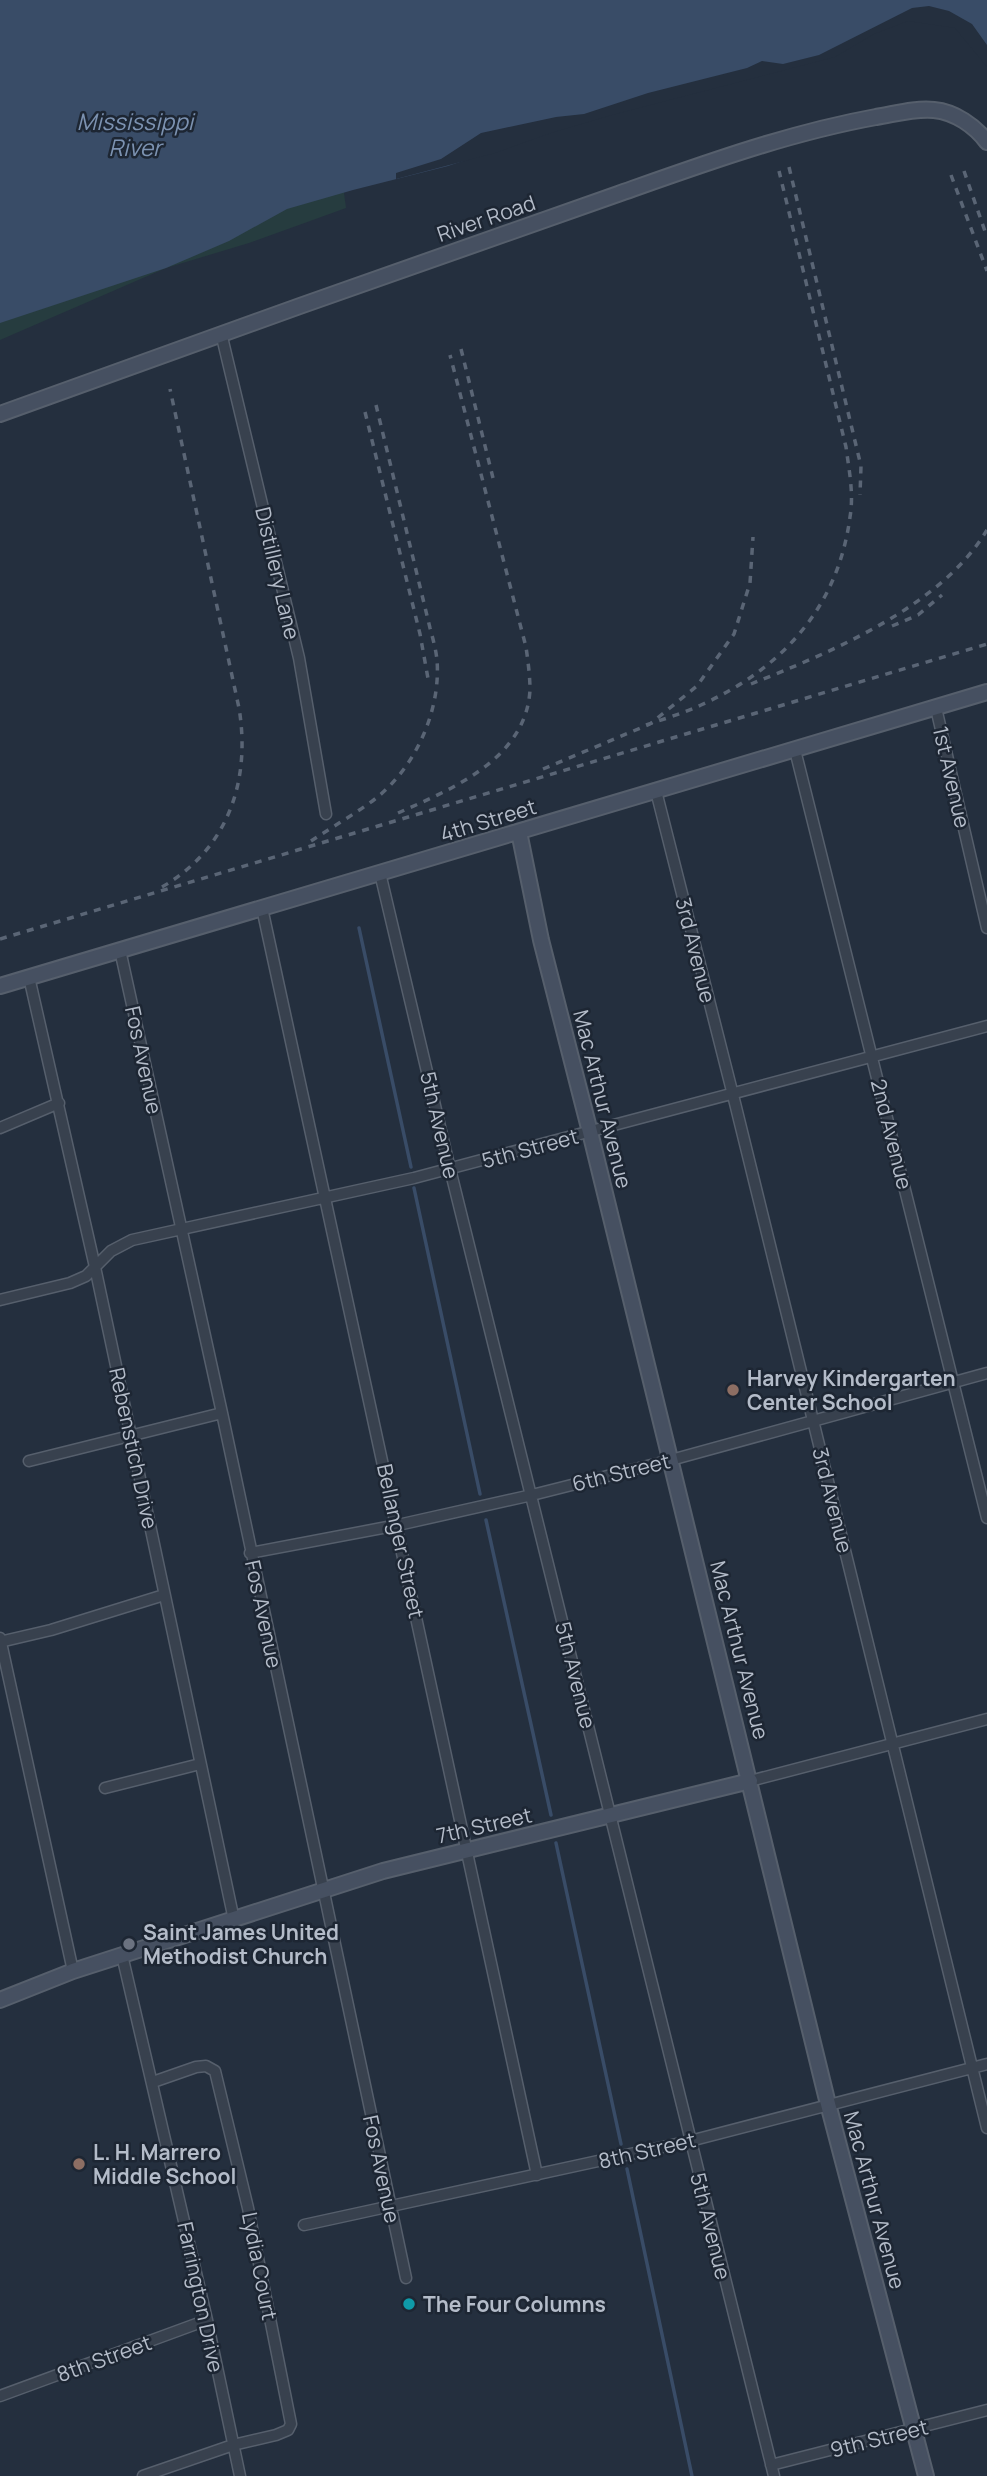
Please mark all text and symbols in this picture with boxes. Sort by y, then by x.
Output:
water label: Mississippi River [77,105,196,163]
street label: River Road [433,188,539,248]
street label: Distillery Lane [249,504,307,642]
street label: 1st Avenue [927,723,977,831]
street label: 4th Street [437,792,539,848]
street label: 3rd Avenue [669,894,723,1006]
street label: Fos Avenue [119,1003,169,1117]
street label: Mac Arthur Avenue [567,1007,639,1191]
street label: 5th Avenue [414,1069,466,1181]
street label: 2nd Avenue [865,1076,919,1192]
street label: 5th Street [479,1122,581,1174]
place label: Harvey Kindergarten Center School [747,1364,956,1416]
street label: Rebenstich Drive [103,1365,165,1531]
marker: Harvey Kindergarten Center School [725,1382,741,1398]
street label: 3rd Avenue [806,1444,860,1556]
street label: 6th Street [569,1446,673,1498]
street label: Bellanger Street [371,1461,431,1621]
street label: Fos Avenue [239,1557,289,1671]
street label: Mac Arthur Avenue [704,1558,776,1742]
street label: 5th Avenue [549,1619,603,1731]
street label: 7th Street [433,1800,535,1850]
place label: Saint James United Methodist Church [143,1918,339,1970]
marker: Saint James United Methodist Church [121,1936,137,1952]
street label: Mac Arthur Avenue [838,2108,912,2292]
street label: Fos Avenue [357,2112,407,2226]
street label: 8th Street [596,2125,698,2175]
place label: L. H. Marrero Middle School [93,2138,236,2190]
marker: L. H. Marrero Middle School [71,2156,87,2172]
street label: 5th Avenue [684,2170,738,2282]
street label: Lydia Court [236,2210,284,2322]
street label: Farrington Drive [171,2219,231,2375]
place label: The Four Columns [423,2290,606,2318]
marker: The Four Columns [401,2296,417,2312]
street label: 8th Street [53,2328,155,2388]
street label: 9th Street [827,2412,931,2464]

